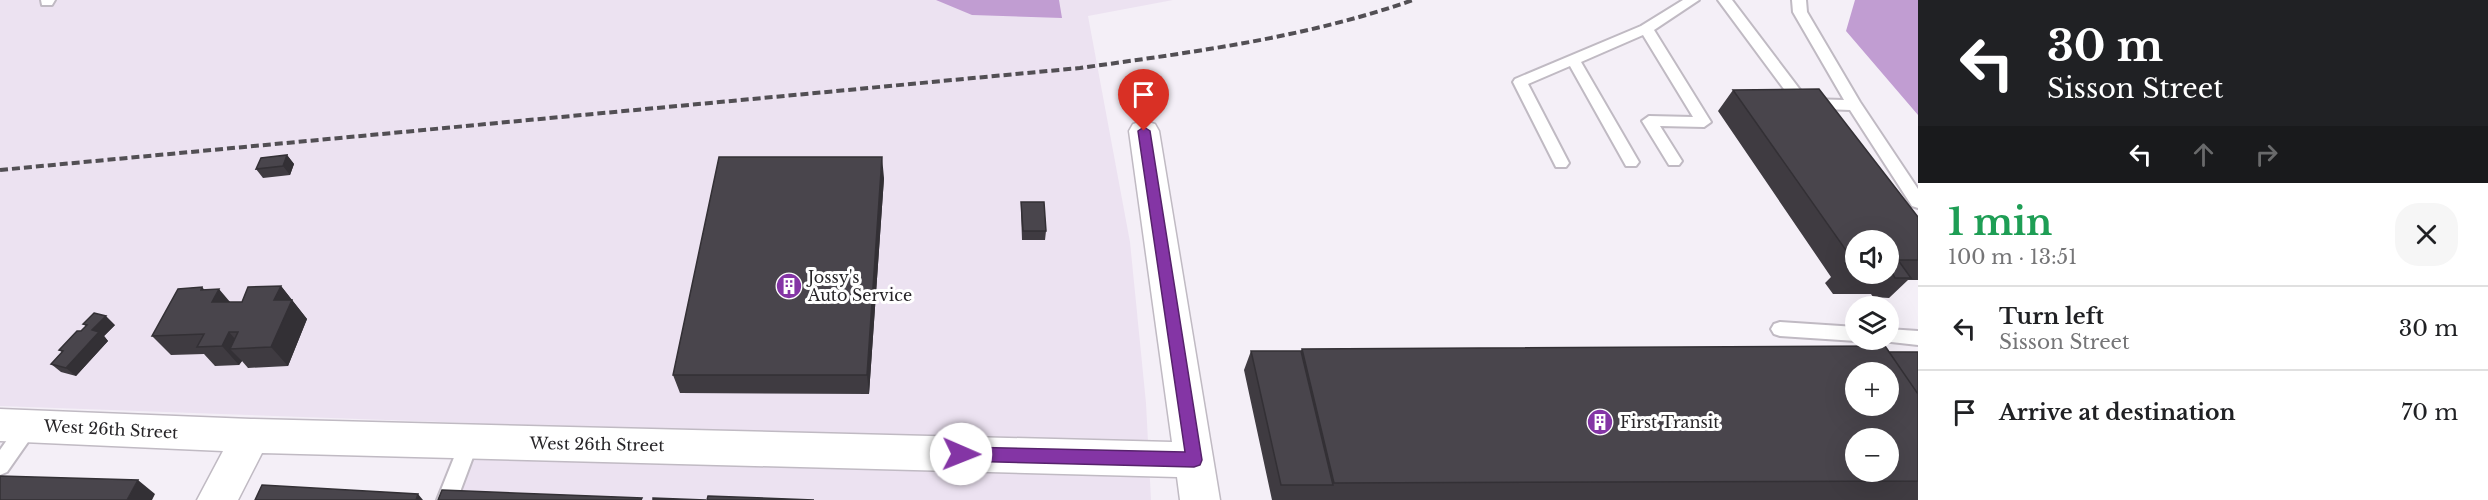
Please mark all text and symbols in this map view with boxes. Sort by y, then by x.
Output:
text: 30 m [2047,20,2163,72]
icon: left [1948,24,2026,102]
pin [1118,69,1169,131]
text: Sisson Street [2047,72,2223,105]
icon: arrive [1127,78,1160,111]
icon: left [2124,138,2157,171]
icon: ahead [2187,138,2220,171]
icon: right [2250,138,2283,171]
text: 1 min [1948,200,2052,245]
button: close [2395,203,2458,266]
map controls [1845,230,1899,482]
button: sound [1845,230,1899,284]
text: 100 m · 13:51 [1948,245,2077,269]
place label: Jossy's Auto Service [806,267,912,305]
building icon: Jossy's Auto Service [774,271,804,301]
button: layers [1845,296,1899,350]
text: Turn left [1999,303,2104,330]
icon: left [1948,312,1981,345]
text: 30 m [2399,315,2458,342]
text: Sisson Street [1999,330,2130,354]
button: + [1845,362,1899,416]
icon: arrive [1948,396,1981,429]
text: Arrive at destination [1999,399,2236,426]
text: 70 m [2401,399,2458,426]
building icon: First Transit [1585,407,1615,437]
place label: First Transit [1620,412,1719,432]
street label: West 26th Street [42,415,179,443]
position arrow [929,422,993,486]
button: − [1845,428,1899,482]
street label: West 26th Street [529,433,664,455]

